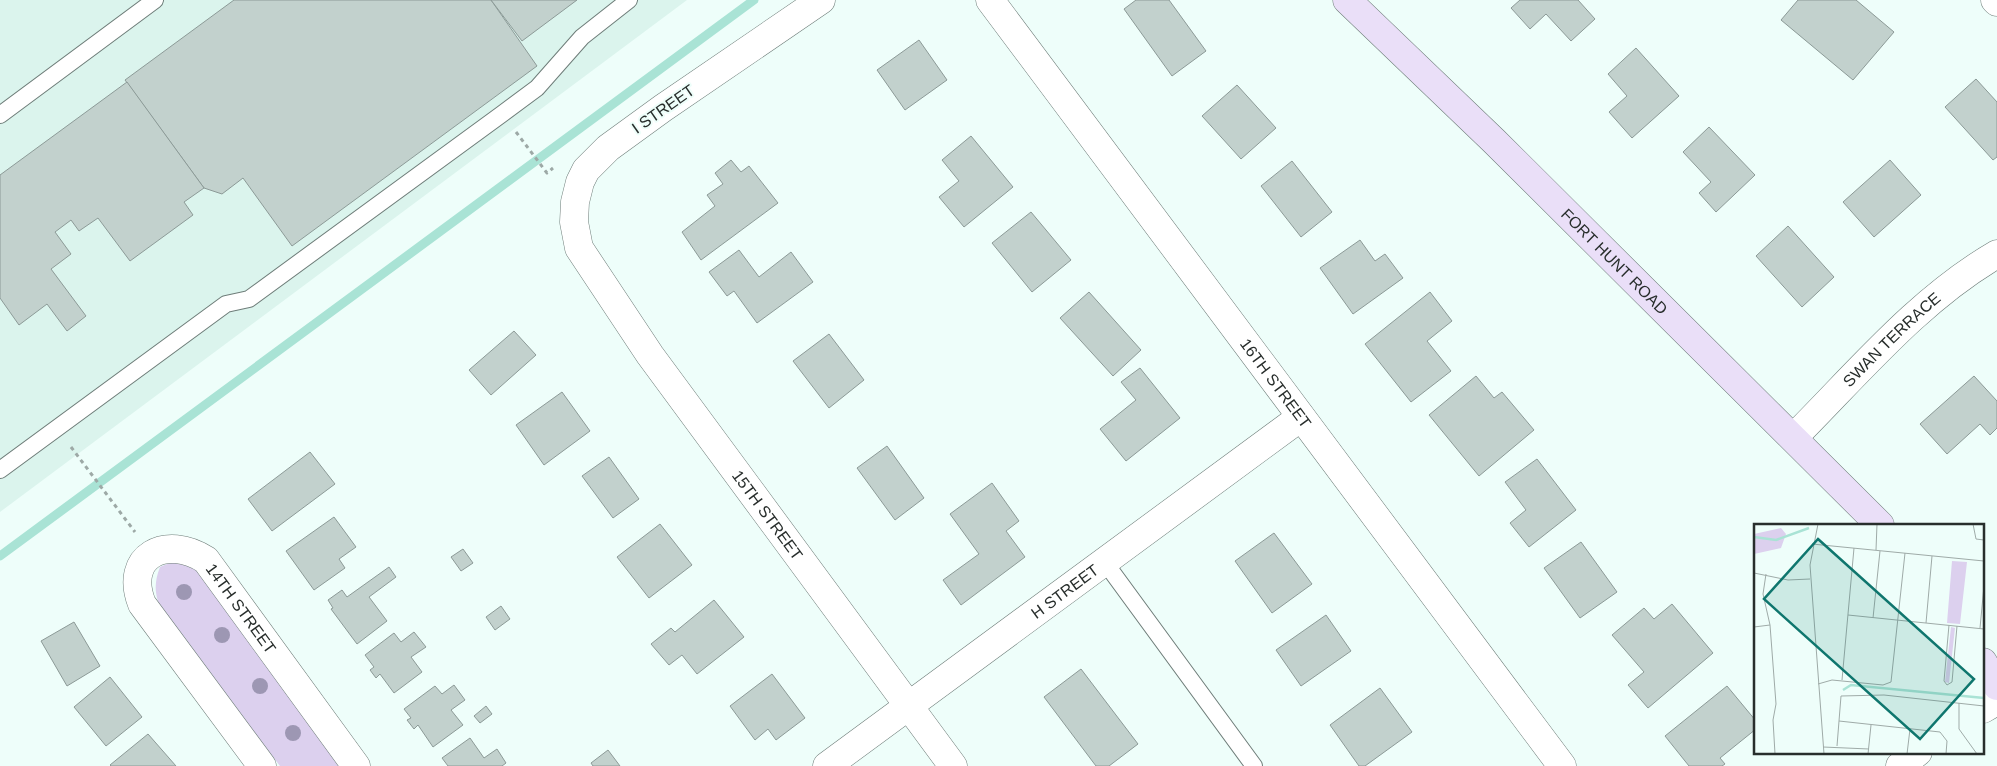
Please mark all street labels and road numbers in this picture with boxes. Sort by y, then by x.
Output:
street label: I STREET [629,81,698,137]
street label: FORT HUNT ROAD [1558,205,1671,317]
street label: SWAN TERRACE [1839,289,1943,390]
street label: 16TH STREET [1237,335,1315,431]
street label: 15TH STREET [729,467,806,563]
street label: 14TH STREET [203,560,280,657]
street label: H STREET [1028,561,1102,621]

